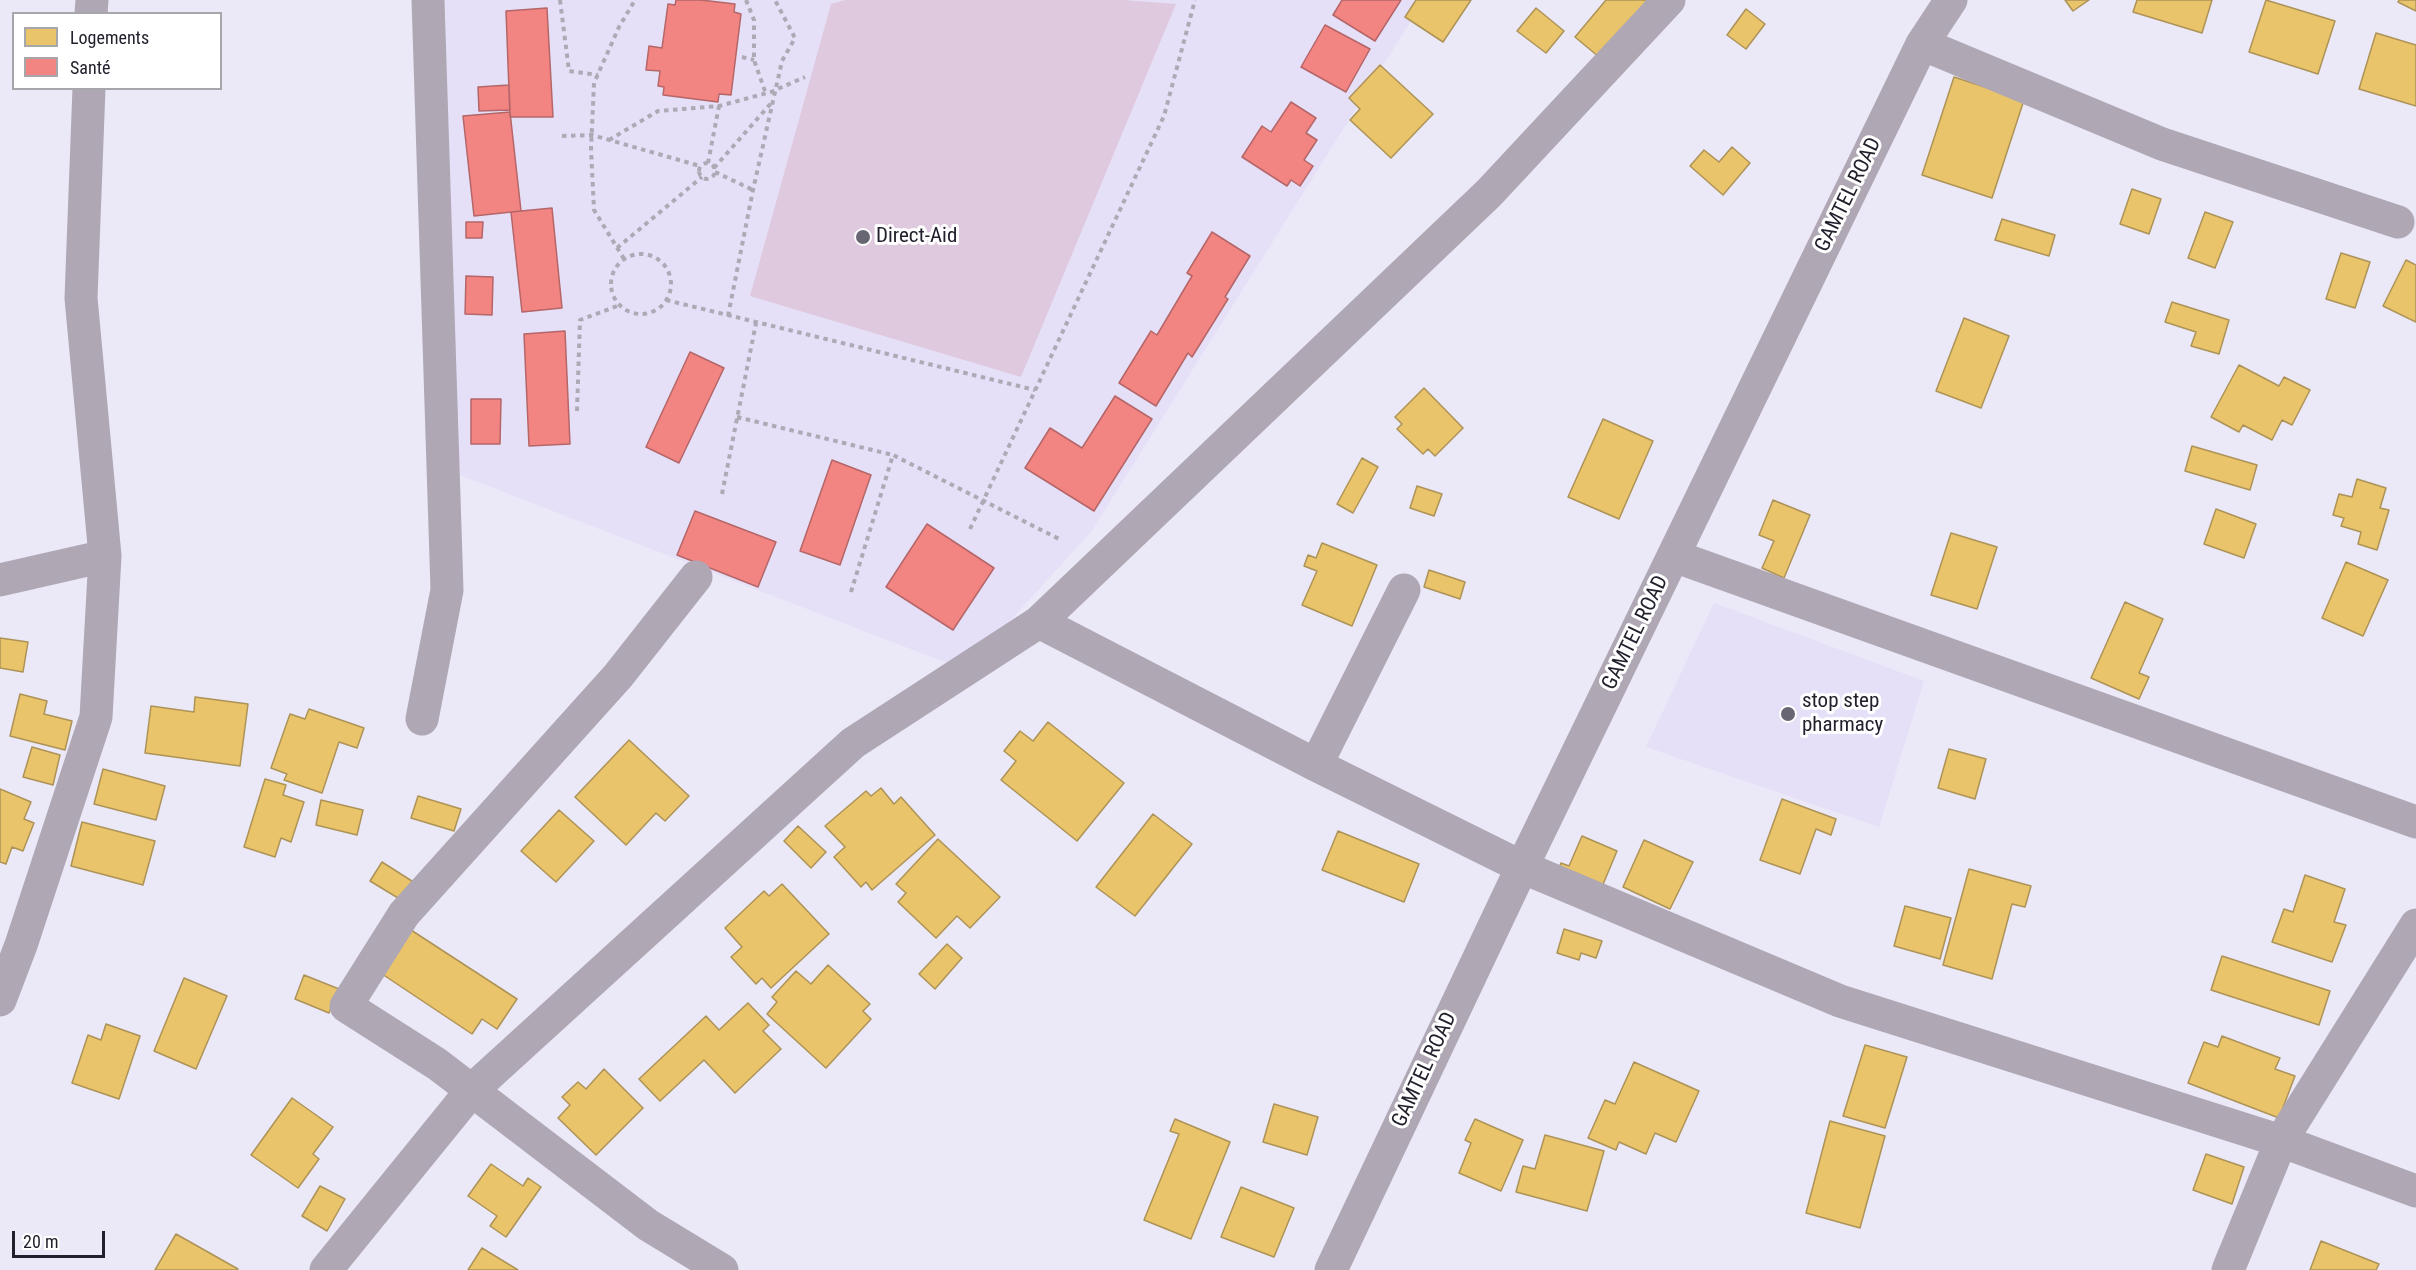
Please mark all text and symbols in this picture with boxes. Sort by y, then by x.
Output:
legend [12,12,222,90]
text: Logements [70,27,149,48]
text: Santé [70,57,110,78]
street label: GAMTEL ROAD [1811,134,1887,256]
place label: Direct-Aid [876,224,957,250]
marker: Direct-Aid [854,228,872,246]
street label: GAMTEL ROAD [1598,572,1674,694]
place label: stop step pharmacy [1802,689,1883,739]
marker: stop step pharmacy [1779,705,1797,723]
street label: GAMTEL ROAD [1387,1009,1463,1131]
scale bar [15,1219,108,1257]
text: 20 m [23,1231,58,1252]

